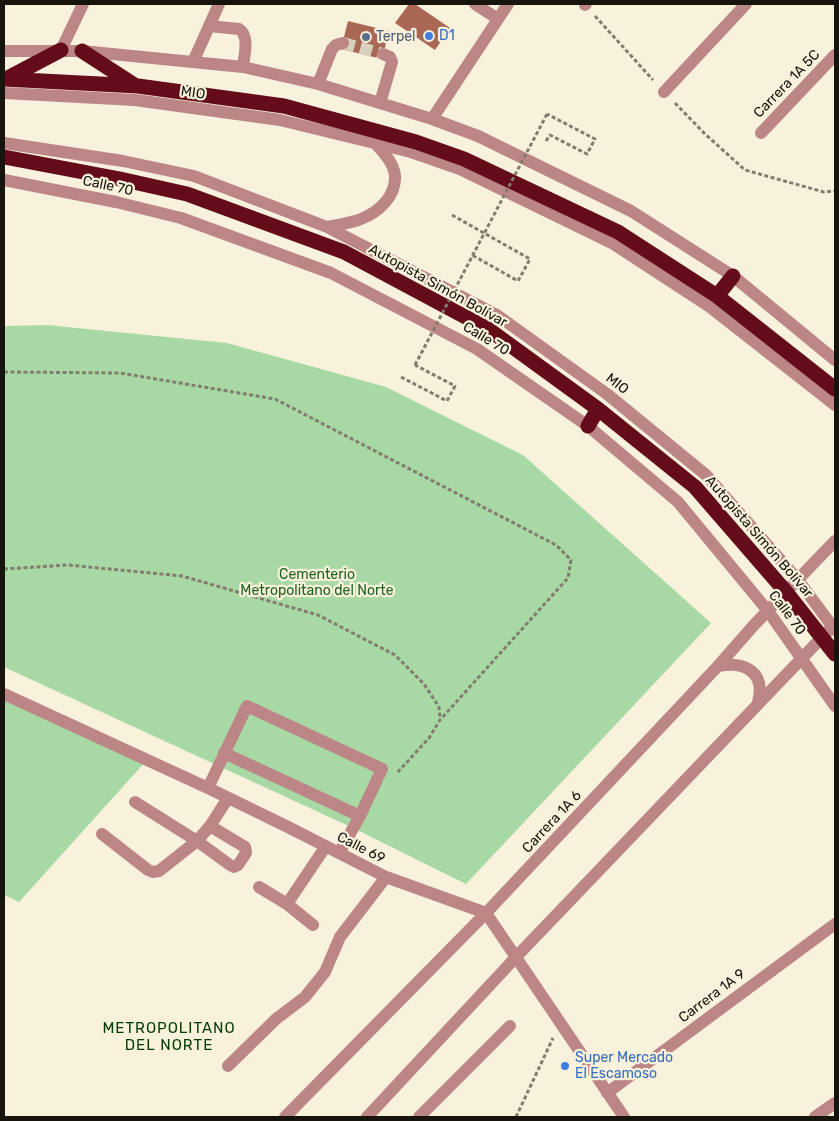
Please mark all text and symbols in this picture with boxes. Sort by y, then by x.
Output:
place label: D1 [439,28,455,44]
place label: Terpel [376,29,416,45]
marker: D1 [423,30,435,42]
marker: Terpel [360,31,372,43]
street label: Carrera 1A 5C [750,46,824,122]
street label: MIO [180,83,206,103]
street label: Calle 70 [81,172,135,200]
street label: Autopista Simón Bolívar [366,241,510,331]
street label: Calle 70 [460,319,512,359]
street label: MIO [602,370,632,398]
street label: Autopista Simón Bolívar [702,473,816,601]
park label: Cementerio Metropolitano del Norte [240,567,394,600]
street label: Calle 70 [765,588,809,638]
street label: Carrera 1A 6 [519,787,585,857]
street label: Calle 69 [334,829,388,867]
street label: Carrera 1A 9 [675,966,749,1026]
district label: METROPOLITANO DEL NORTE [101,1020,237,1055]
place label: Super Mercado El Escamoso [575,1050,673,1082]
marker: Super Mercado El Escamoso [559,1060,571,1072]

